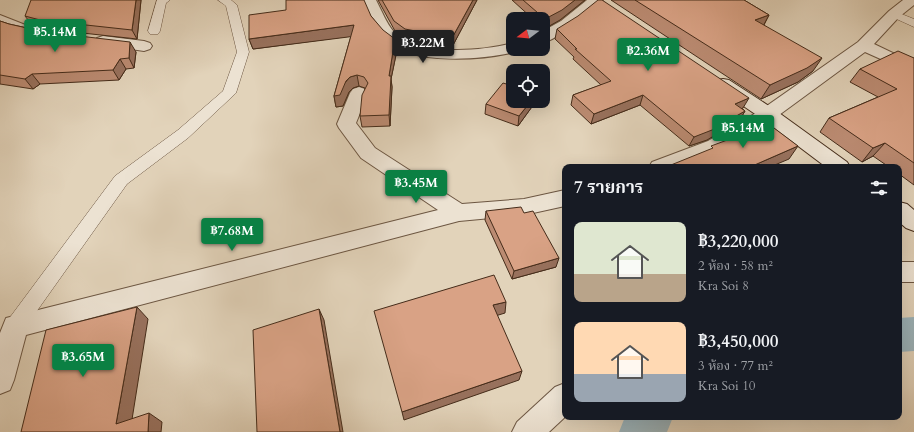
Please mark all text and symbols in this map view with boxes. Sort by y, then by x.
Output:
north arrow [506,12,550,56]
map controls [506,12,550,108]
pin: ฿5.14M [22,19,88,53]
text: ฿5.14M [33,23,77,41]
pin: ฿3.22M [390,30,456,64]
text: ฿3.22M [401,34,445,52]
pin: ฿2.36M [615,38,681,72]
text: ฿2.36M [626,42,670,60]
button: locate [506,64,550,108]
pin: ฿5.14M [710,115,776,149]
text: ฿5.14M [721,119,765,137]
pin: ฿3.45M [383,170,449,204]
text: ฿3.45M [394,174,438,192]
text: 7 รายการ [574,176,643,199]
icon: filters [868,177,890,199]
pin: ฿7.68M [199,218,265,252]
text: ฿7.68M [210,222,254,240]
text: ฿3,220,000 [698,230,778,253]
icon: home [606,238,654,286]
text: 2 ห้อง · 58 m² [698,257,773,275]
text: Kra Soi 8 [698,277,749,295]
text: ฿3,450,000 [698,330,778,353]
icon: home [606,338,654,386]
pin: ฿3.65M [50,344,116,378]
text: ฿3.65M [61,348,105,366]
text: 3 ห้อง · 77 m² [698,357,773,375]
text: Kra Soi 10 [698,377,756,395]

